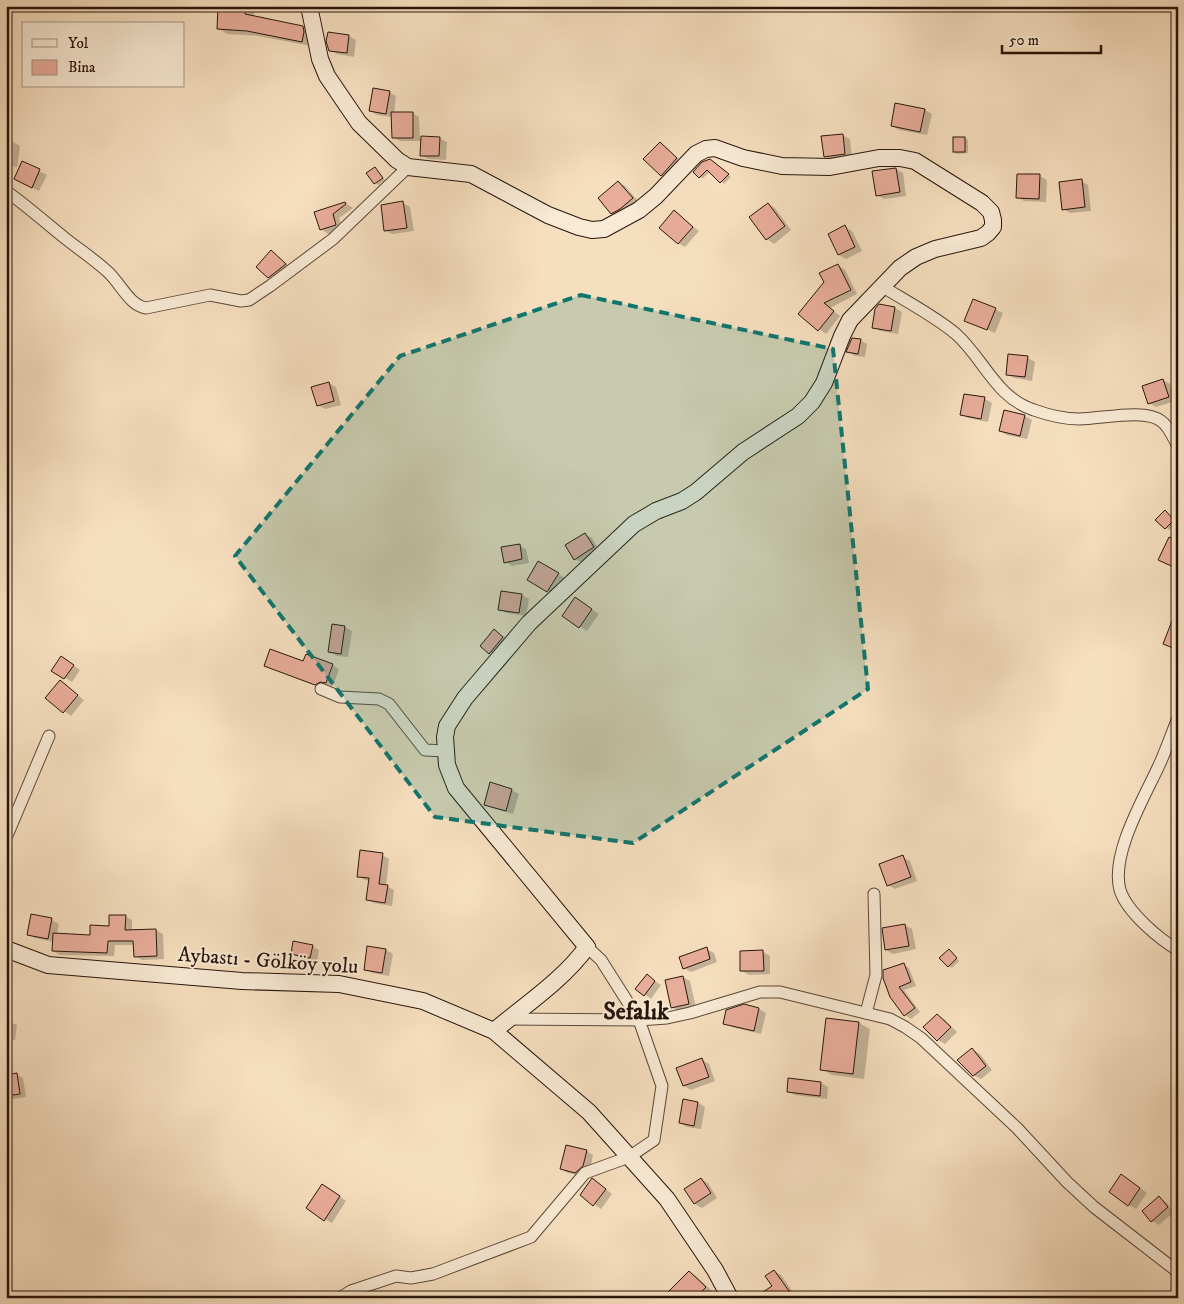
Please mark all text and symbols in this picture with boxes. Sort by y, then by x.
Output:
legend [22,22,185,88]
scale bar [1002,22,1100,54]
text: 50 m [1009,31,1039,50]
text: Yol [68,34,89,53]
text: Bina [68,58,96,77]
street label: Aybastı - Gölköy yolu [177,942,359,980]
district label: Sefalık [603,997,670,1027]

